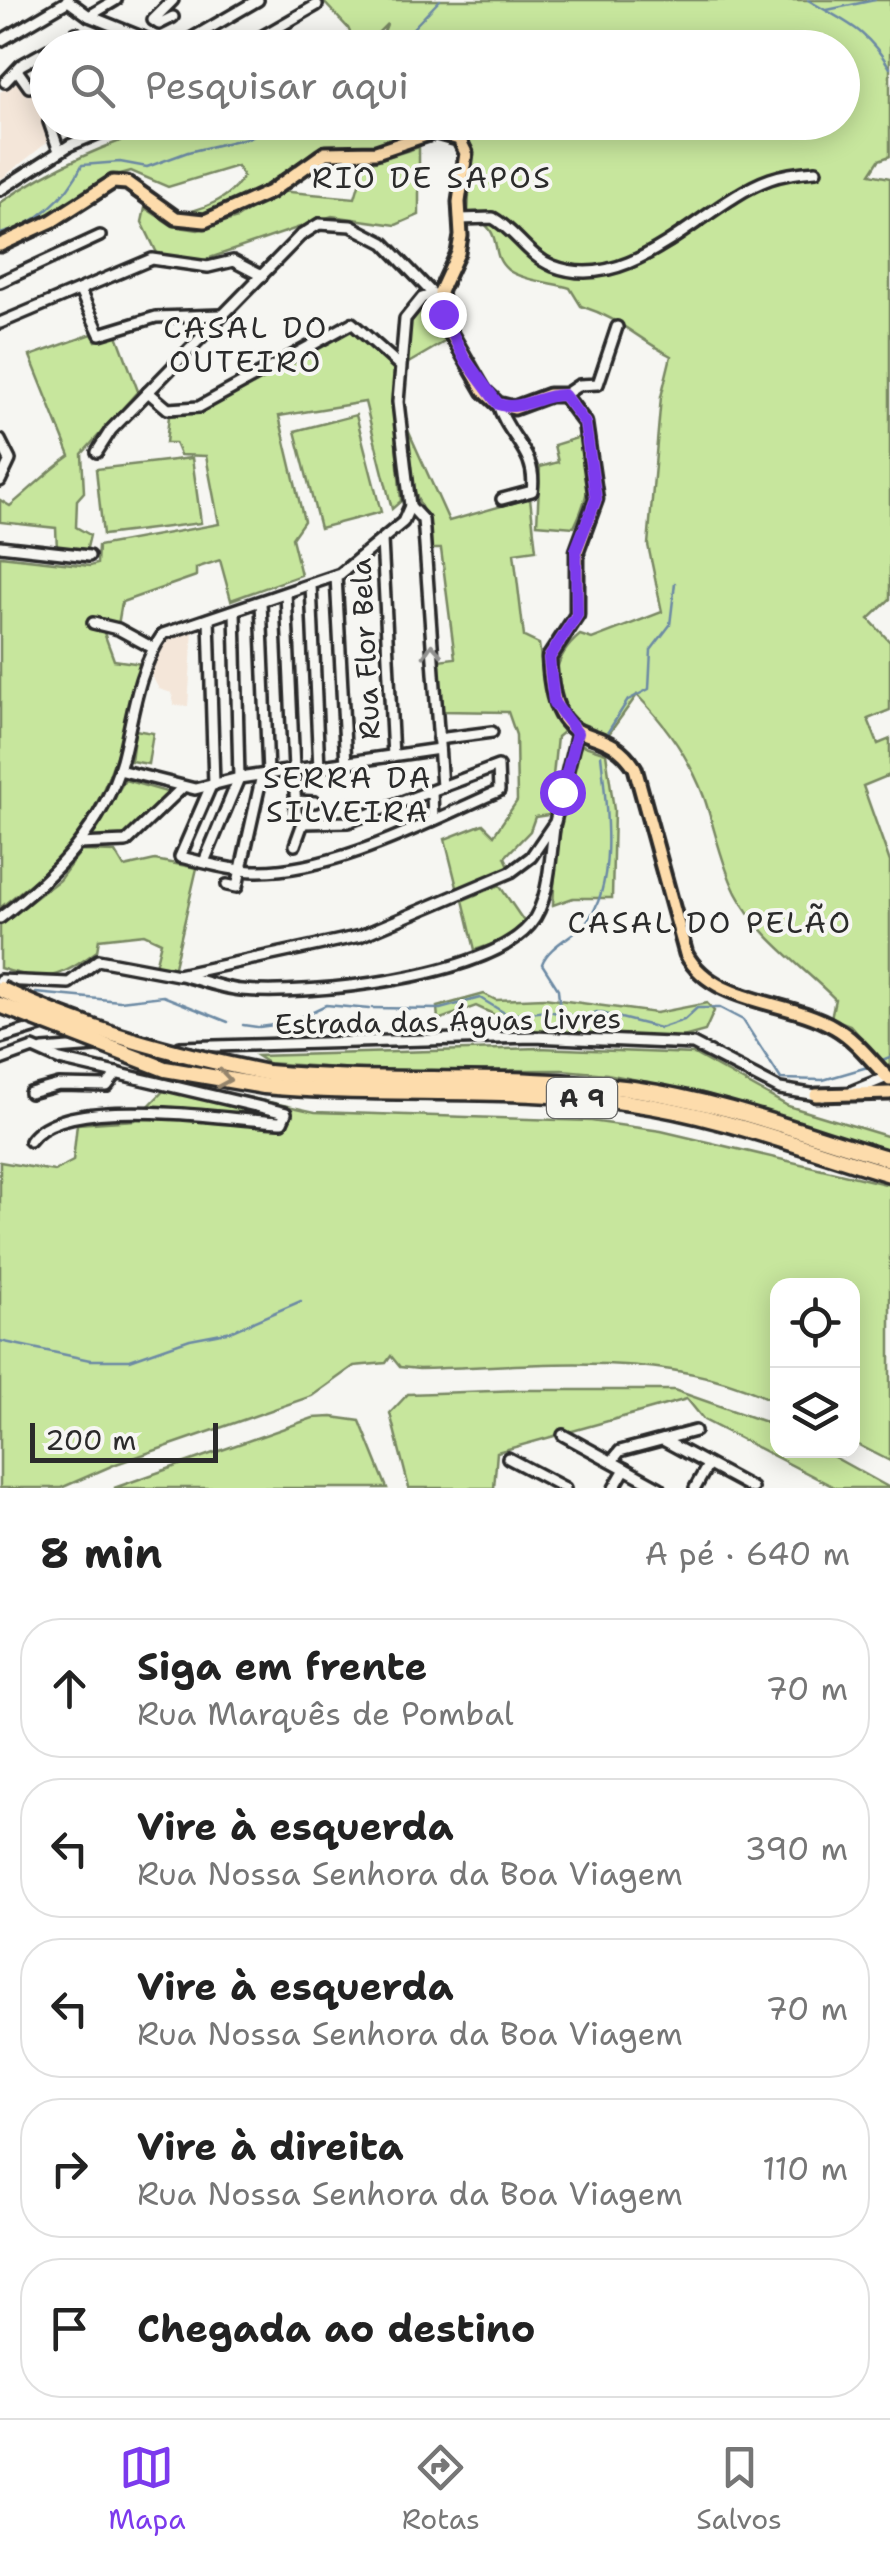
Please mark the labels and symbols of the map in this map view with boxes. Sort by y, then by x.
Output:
district label: RIO DE SAPOS [312,157,552,198]
route end [421,292,467,338]
district label: CASAL DO OUTEIRO [163,307,329,382]
street label: Rua Flor Bela [341,557,389,741]
one-way arrow [422,643,444,659]
district label: SERRA DA SILVEIRA [263,757,433,832]
route start [540,770,586,816]
district label: CASAL DO PELÃO [567,902,853,943]
street label: Estrada das Águas Livres [274,999,622,1043]
one-way arrow [216,1068,233,1089]
road number: A 9 [547,1078,617,1118]
scale bar [30,1418,218,1462]

